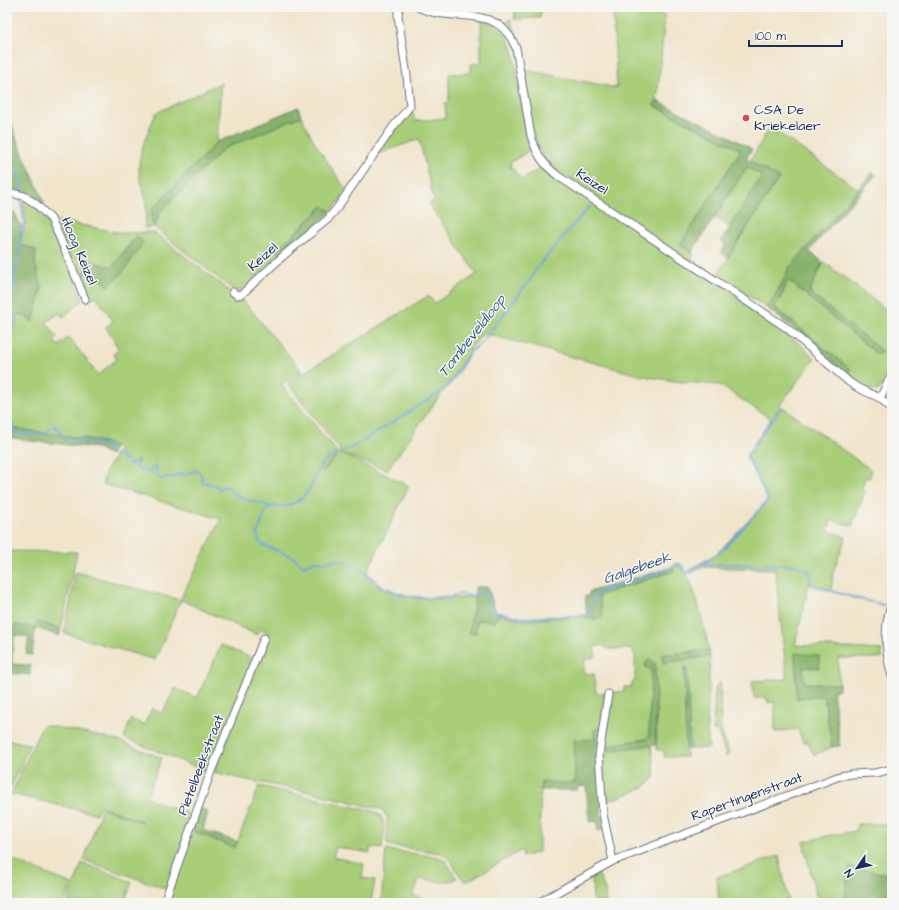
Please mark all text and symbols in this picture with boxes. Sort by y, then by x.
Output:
scale bar [749,22,842,48]
text: 100 m [755,28,786,45]
place label: CSA De Kriekelaer [754,100,821,136]
marker: CSA De Kriekelaer [741,113,751,123]
street label: Keizel [572,164,612,200]
street label: Hoog Keizel [56,214,102,288]
street label: Keizel [243,238,283,276]
water label: Tombeveldloop [433,289,512,382]
water label: Galgebeek [600,546,675,590]
street label: Pietelbeekstraat [173,712,229,818]
street label: Rapertingenstraat [689,767,806,826]
north arrow [837,848,877,888]
text: N [841,866,857,880]

